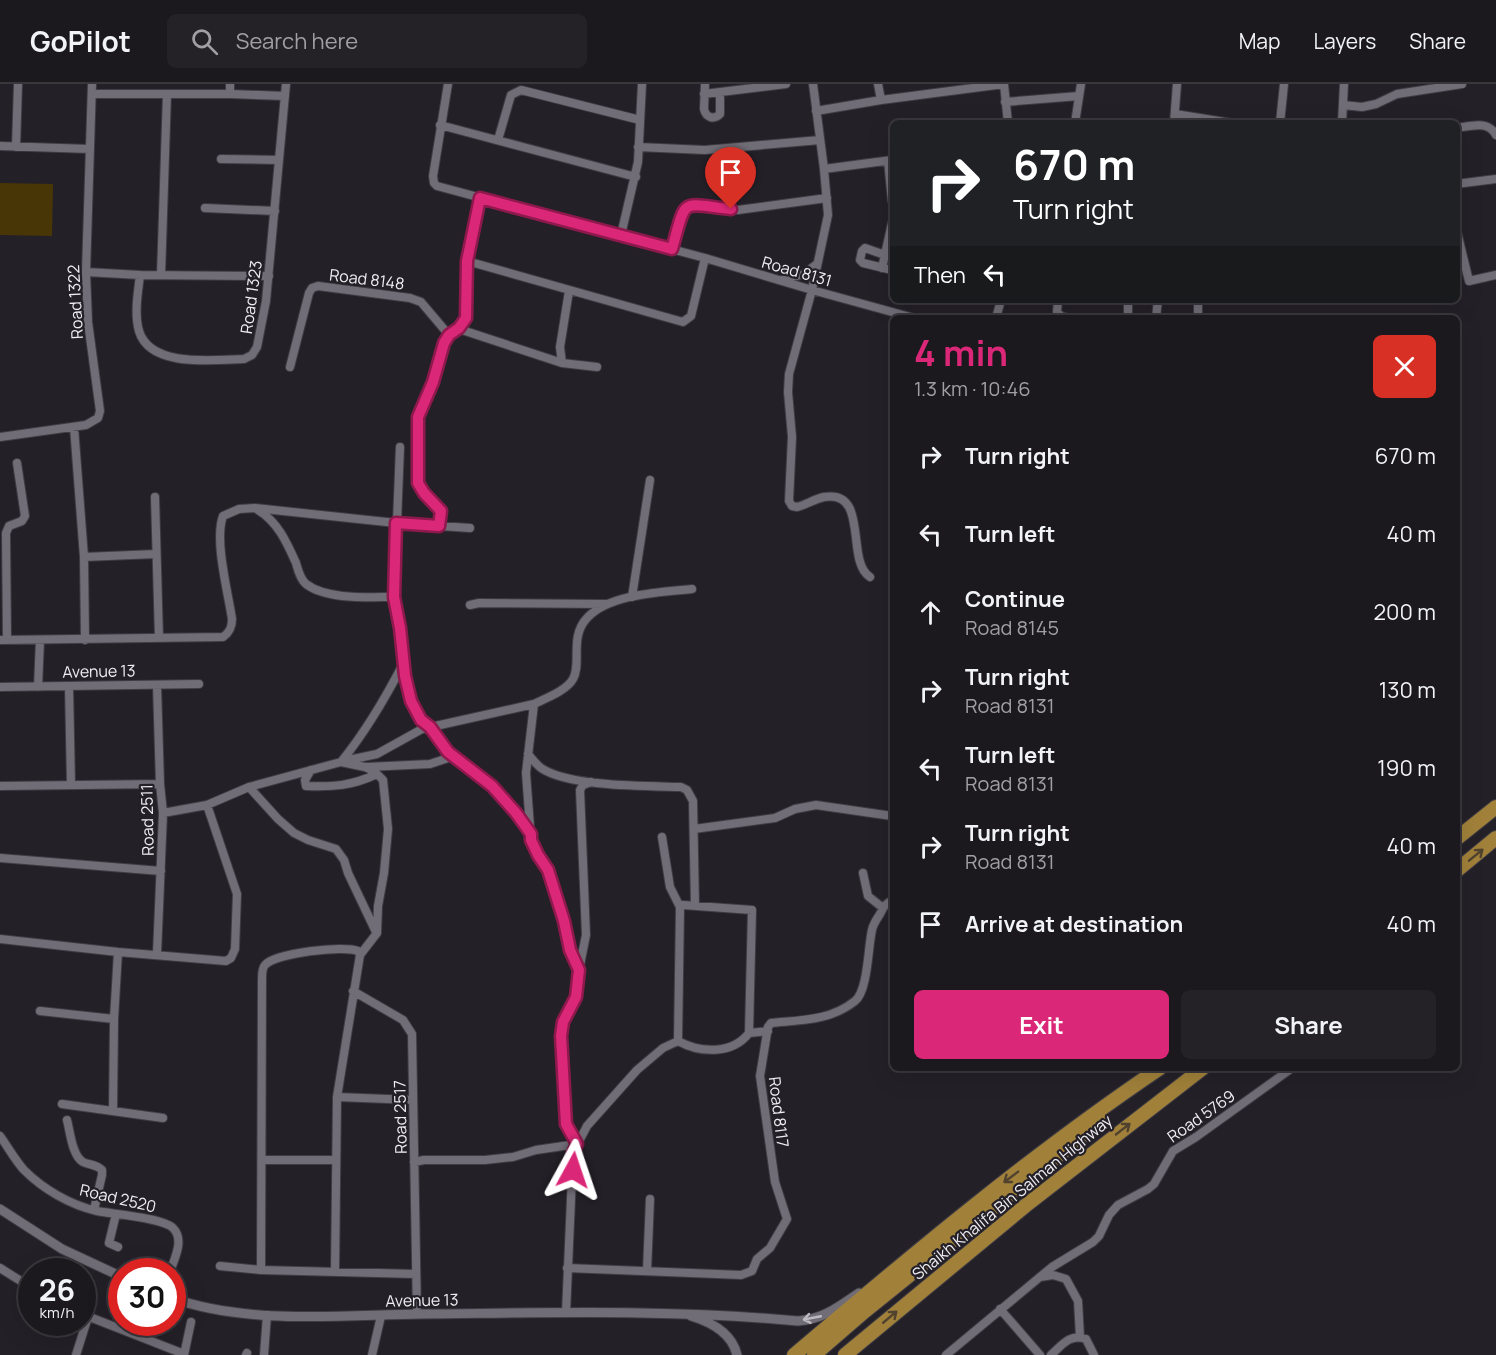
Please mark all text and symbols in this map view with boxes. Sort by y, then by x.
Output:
search box [167,14,587,68]
text: GoPilot [30,22,131,60]
icon: search [188,25,221,58]
text: Search here [236,26,358,56]
text: Map [1239,27,1280,55]
text: Layers [1313,27,1376,55]
text: Share [1409,27,1466,55]
text: 670 m [1013,135,1135,193]
icon: right [914,144,992,222]
pin [705,147,756,209]
icon: arrive [714,156,747,189]
text: Turn right [1013,190,1134,227]
street label: Road 8131 [759,251,835,291]
icon: left [978,258,1011,291]
street label: Road 1323 [235,259,267,335]
text: Then [914,260,966,290]
street label: Road 8148 [328,263,406,295]
street label: Road 1322 [62,264,88,340]
text: 4 min [914,328,1008,377]
button: close [1373,335,1436,398]
text: 1.3 km · 10:46 [914,375,1031,402]
icon: right [914,440,947,473]
text: Turn right [965,441,1070,471]
text: 670 m [1375,441,1436,471]
icon: left [914,518,947,551]
text: Turn left [965,519,1055,549]
text: 40 m [1387,519,1436,549]
text: Continue [965,584,1065,614]
icon: ahead [914,596,947,629]
text: 200 m [1374,597,1436,627]
text: Road 8145 [965,614,1059,641]
street label: Avenue 13 [62,659,136,683]
text: Turn right [965,662,1070,692]
icon: right [914,674,947,707]
text: 130 m [1379,675,1436,705]
text: Road 8131 [965,692,1055,719]
text: Turn left [965,740,1055,770]
icon: left [914,752,947,785]
text: 190 m [1377,753,1436,783]
text: Road 8131 [965,770,1055,797]
street label: Road 2511 [135,784,159,856]
text: Turn right [965,818,1070,848]
icon: right [914,830,947,863]
text: 40 m [1387,831,1436,861]
text: Road 8131 [965,848,1055,875]
one-way arrow [1468,848,1484,861]
icon: arrive [914,908,947,941]
text: Arrive at destination [965,909,1183,939]
text: 40 m [1387,909,1436,939]
button: Exit [914,990,1169,1059]
button: Share [1181,990,1436,1059]
street label: Road 8117 [764,1075,794,1149]
street label: Road 2517 [388,1080,412,1154]
street label: Road 5769 [1163,1085,1239,1147]
street label: Shaikh Khalifa Bin Salman Highway [907,1109,1117,1285]
one-way arrow [1115,1123,1131,1136]
position arrow [541,1138,605,1202]
one-way arrow [1004,1171,1020,1183]
street label: Road 2520 [78,1179,158,1217]
speed limit sign: 30 [108,1258,186,1336]
text: 26 [39,1269,75,1310]
street label: Avenue 13 [385,1288,459,1312]
text: km/h [40,1302,74,1323]
one-way arrow [881,1311,897,1324]
one-way arrow [803,1313,822,1324]

